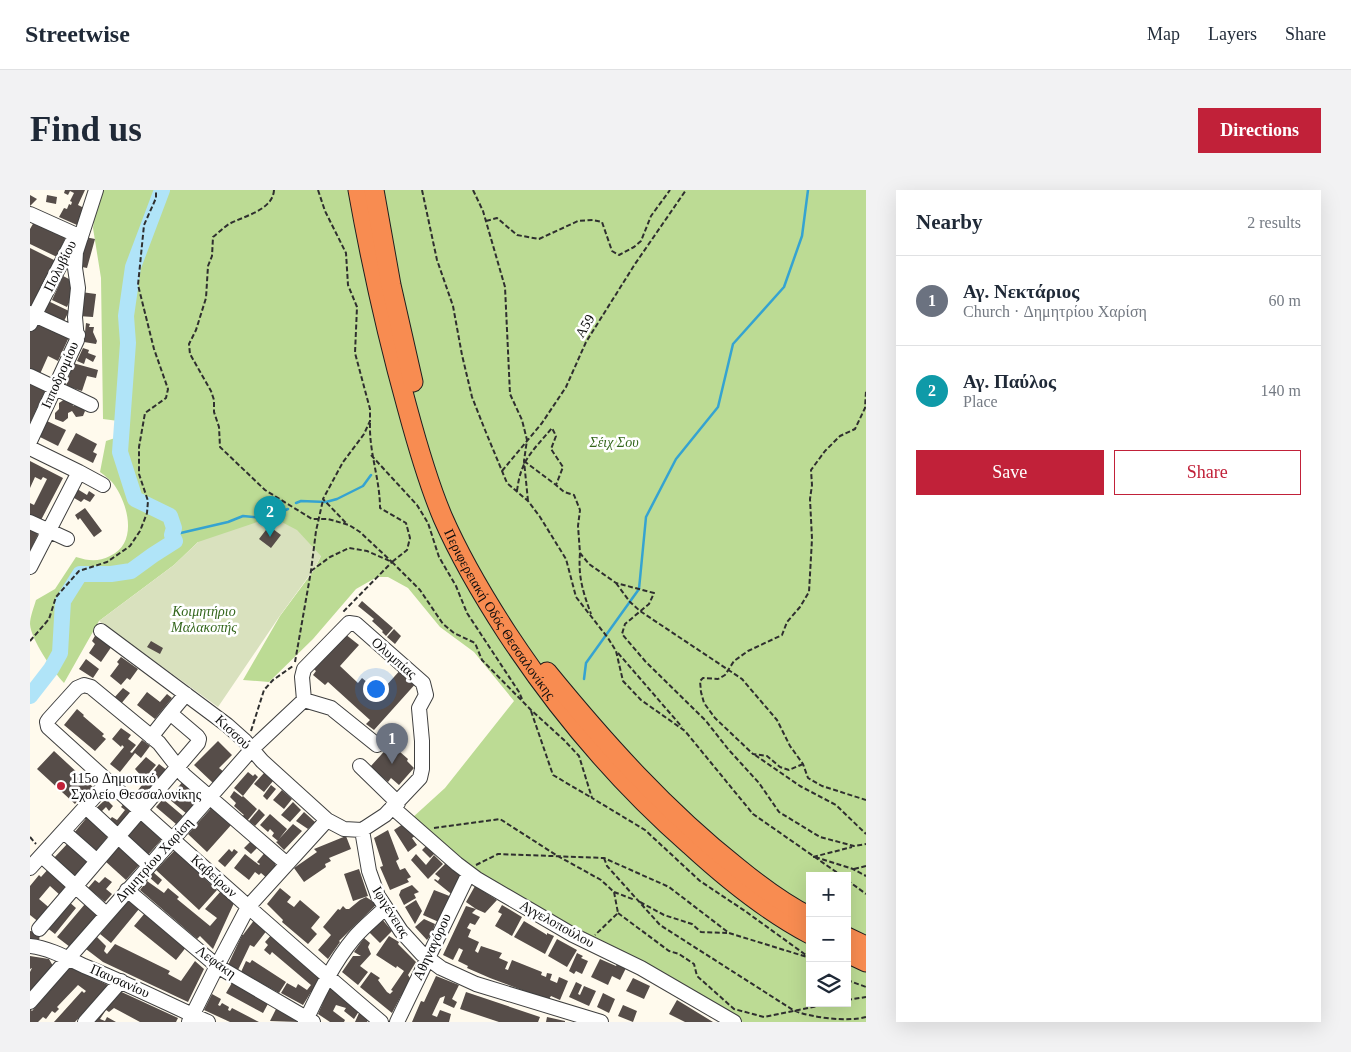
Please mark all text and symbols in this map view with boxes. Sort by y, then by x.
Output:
text: Streetwise [25,21,130,47]
text: Map [1147,24,1180,44]
text: Layers [1208,24,1257,44]
text: Share [1285,24,1326,44]
button: Directions [1198,108,1321,153]
text: Find us [30,110,142,149]
text: Nearby [916,210,983,234]
text: 2 results [1247,214,1301,231]
street label: Πολυβίου [41,238,79,294]
text: Αγ. Νεκτάριος [963,281,1079,302]
text: 1 [928,292,936,309]
text: 60 m [1269,292,1301,309]
text: Church · Δημητρίου Χαρίση [963,303,1147,320]
street label: Α59 [572,312,598,340]
street label: Ιπποδρομίου [39,339,81,411]
text: Αγ. Παύλος [963,371,1056,392]
text: 2 [928,382,936,399]
text: 140 m [1261,382,1301,399]
text: Place [963,393,998,410]
park label: Σέιχ Σου [588,435,639,450]
button: Save [916,450,1104,495]
button: Share [1114,450,1301,495]
pin: 2 [254,496,286,537]
street label: Περιφερειακή Οδός Θεσσαλονίκης [442,527,559,702]
park label: Κοιμητήριο Μαλακοπής [170,604,237,635]
street label: Ολυμπίας [368,634,420,682]
your location [363,676,389,702]
street label: Κισσού [212,712,254,752]
pin: 1 [376,723,408,764]
place label: 115o Δημοτικό Σχολείο Θεσσαλονίκης [71,771,202,802]
marker: 115o Δημοτικό Σχολείο Θεσσαλονίκης [55,780,67,792]
street label: Δημητρίου Χαρίση [112,815,196,905]
street label: Καβείρων [188,852,240,900]
map controls [806,872,851,1007]
button: + [806,872,851,917]
street label: Ιφιγένειας [369,884,413,941]
street label: Αγγελοπούλου [517,897,597,951]
street label: Αθηναγόρου [410,911,454,983]
button: − [806,917,851,962]
street label: Λεφάκη [193,942,239,982]
street label: Παυσανίου [88,961,152,1001]
button: layers [806,962,851,1007]

